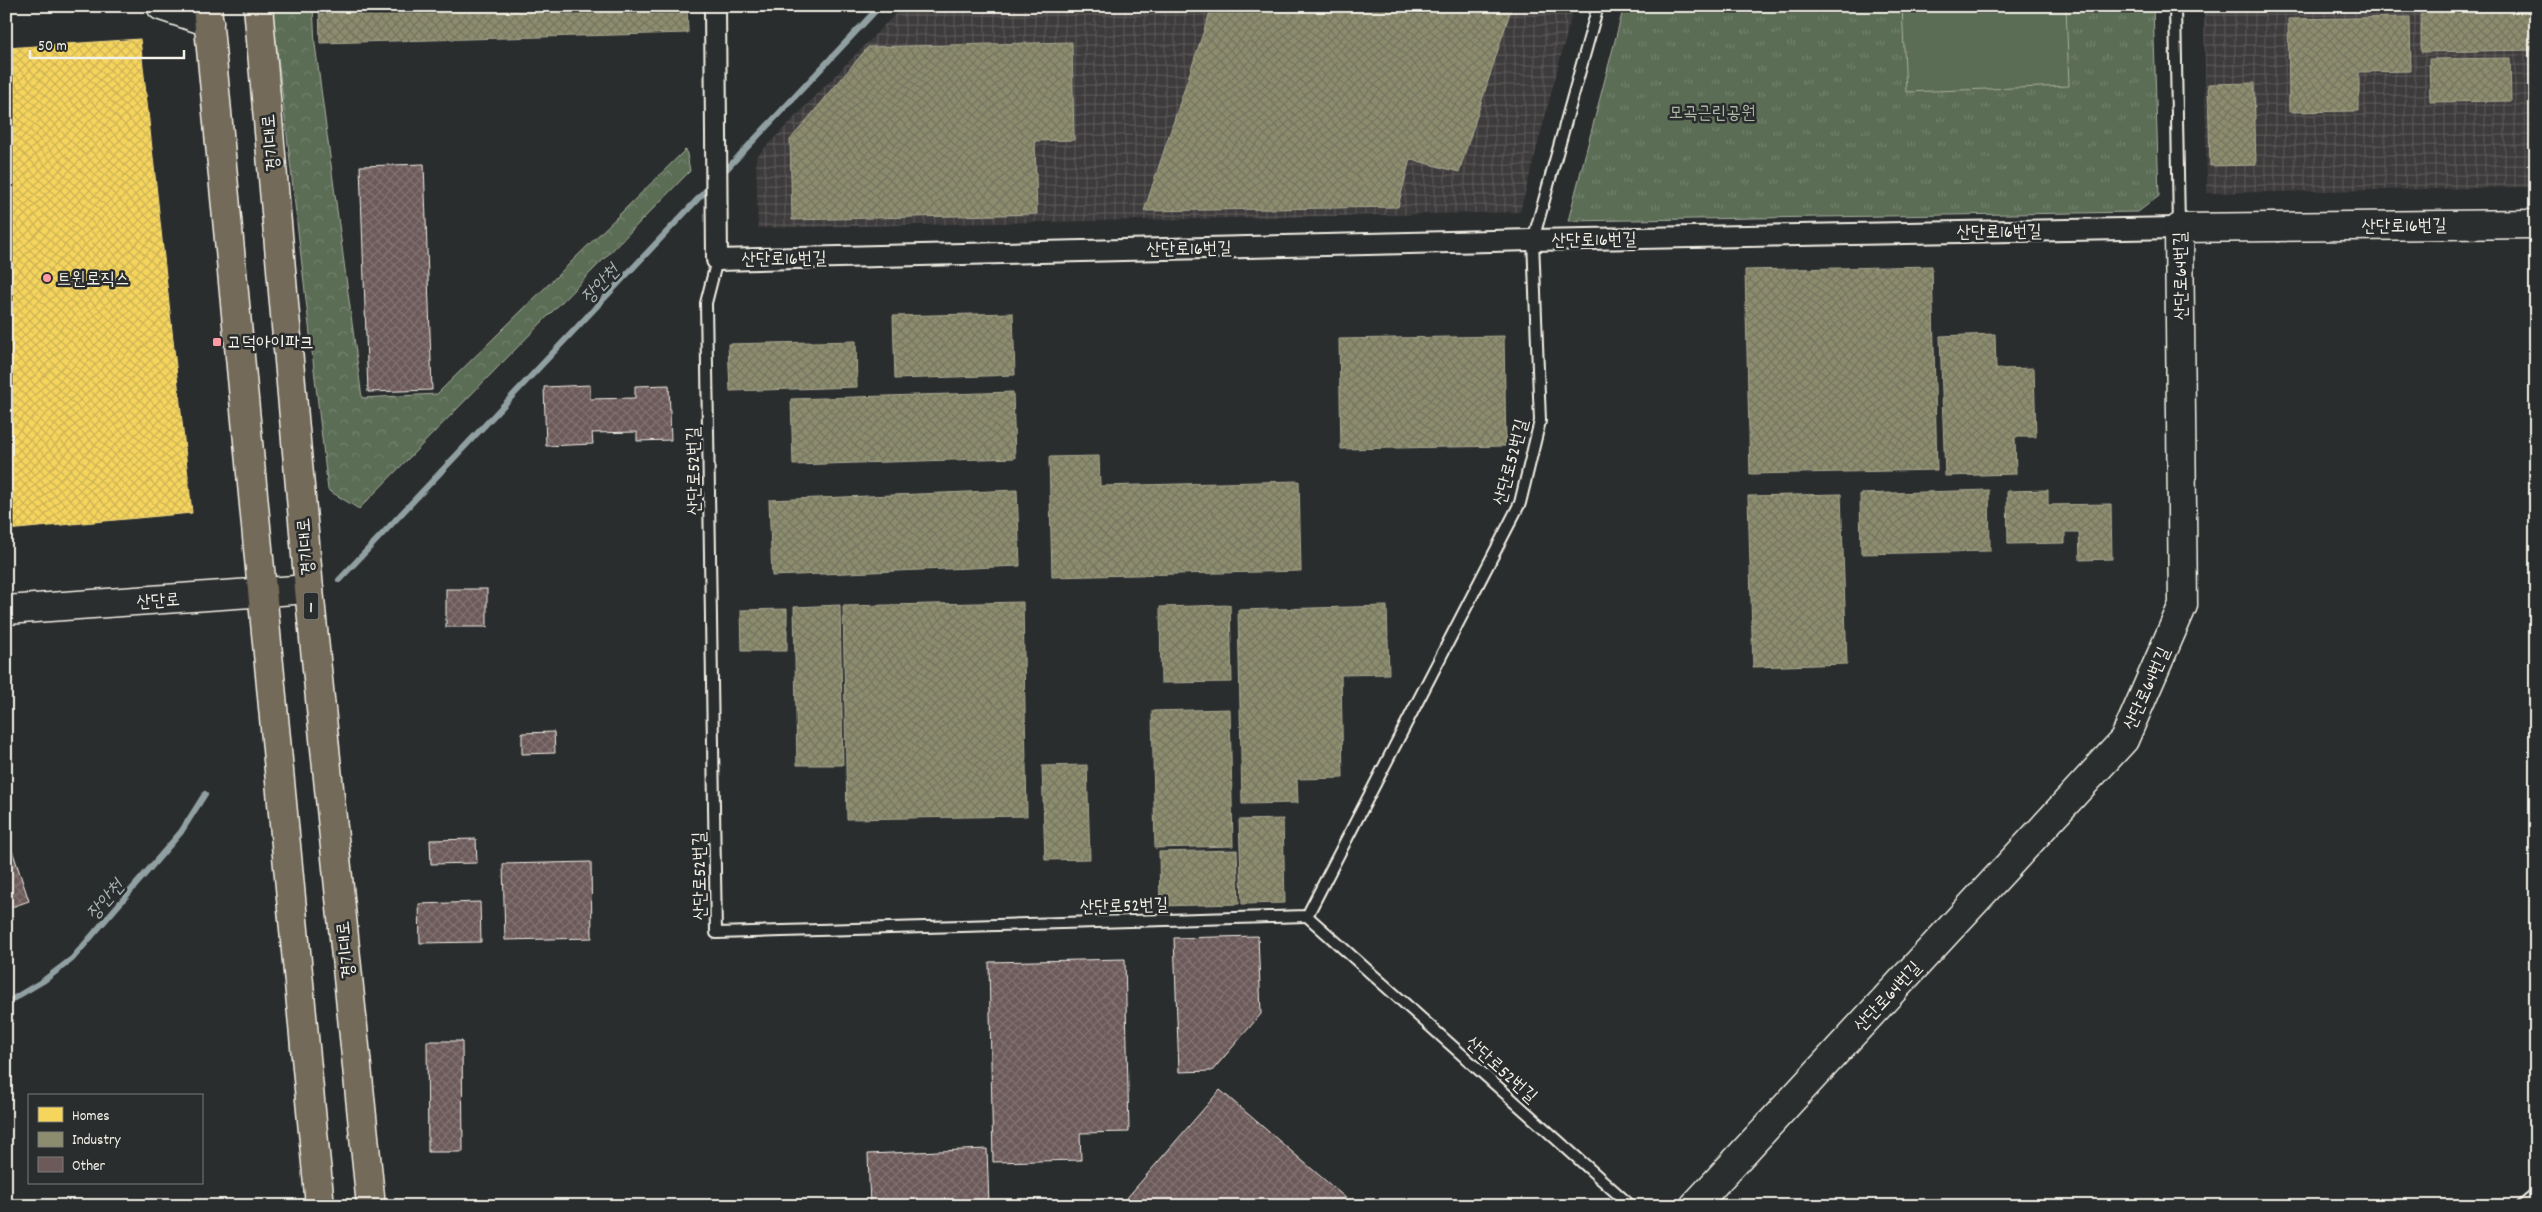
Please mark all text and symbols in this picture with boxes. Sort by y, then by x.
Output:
scale bar [30,28,184,60]
text: 50 m [38,36,67,58]
park label: 모곡근린공원 [1669,102,1755,127]
street label: 경기대로 [258,113,287,173]
street label: 산단로16번길 [2361,214,2447,241]
street label: 산단로16번길 [1956,220,2042,247]
street label: 산단로16번길 [1551,228,1637,255]
street label: 산단로64번길 [2169,231,2196,321]
street label: 산단로16번길 [1146,237,1232,264]
street label: 산단로16번길 [741,247,827,274]
water label: 장안천 [576,258,628,311]
place label: 트윈로직스 [57,268,129,293]
marker: 트윈로직스 [41,272,53,284]
place label: 고덕아이파크 [227,332,314,357]
marker: 고덕아이파크 [211,336,223,348]
street label: 산단로52번길 [1489,416,1536,509]
street label: 산단로52번길 [682,426,709,515]
street label: 경기대로 [293,517,322,577]
street label: 산단로 [136,589,181,616]
road number: 1 [304,592,318,620]
street label: 산단로64번길 [2119,643,2178,735]
street label: 산단로52번길 [688,831,715,920]
water label: 장안천 [81,874,133,927]
street label: 산단로52번길 [1079,893,1169,922]
street label: 경기대로 [332,920,363,980]
street label: 산단로64번길 [1849,956,1929,1039]
street label: 산단로52번길 [1459,1032,1542,1110]
legend [28,1094,202,1184]
text: Homes [72,1106,110,1128]
text: Industry [72,1130,121,1152]
text: Other [72,1156,106,1178]

